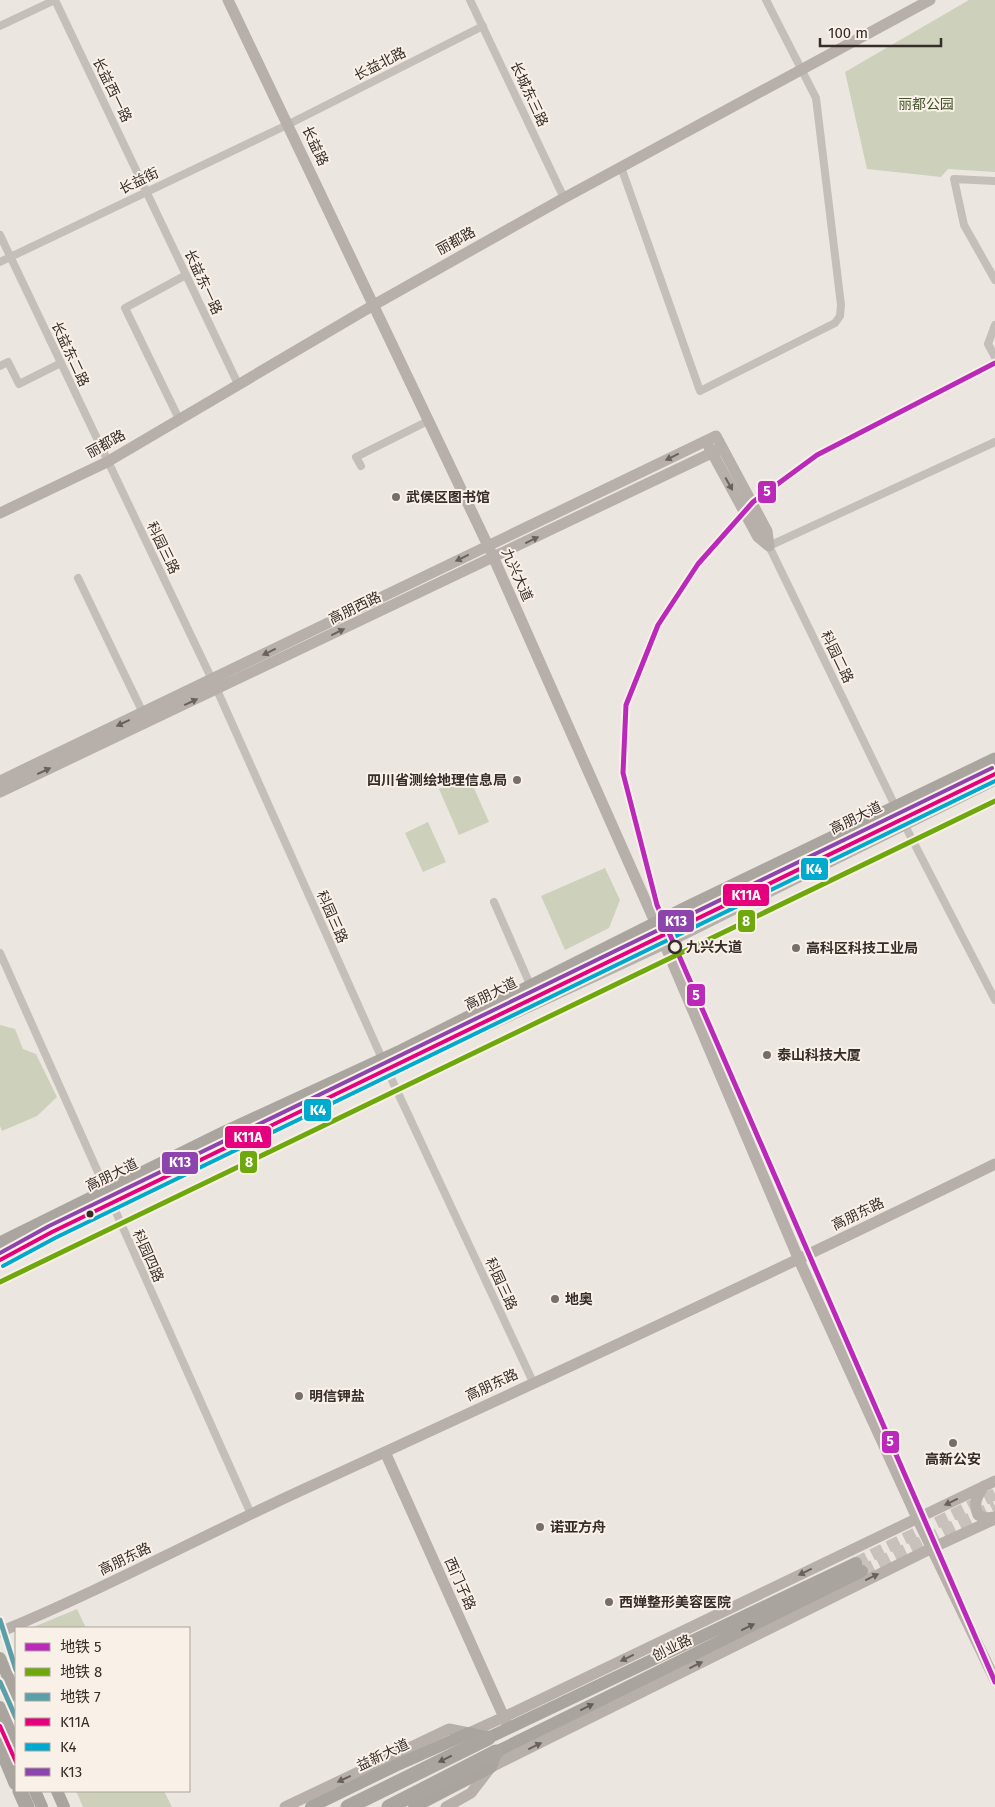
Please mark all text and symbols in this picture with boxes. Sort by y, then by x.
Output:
scale bar [820,15,941,47]
text: 100 m [828,24,868,42]
street label: 长益北路 [351,44,409,84]
street label: 长益西一路 [89,55,135,125]
street label: 长城东三路 [507,59,551,129]
park label: 丽都公园 [898,96,954,113]
street label: 长益路 [298,123,332,169]
street label: 长益街 [116,164,162,198]
street label: 丽都路 [434,223,478,259]
street label: 长益东一路 [181,247,225,317]
street label: 长益东二路 [48,319,92,389]
street label: 丽都路 [84,426,128,462]
one-way arrow [665,453,679,461]
one-way arrow [725,477,733,491]
line badge: 5 [757,480,777,504]
text: 5 [763,483,771,500]
place label: 武侯区图书馆 [406,489,490,506]
marker: 武侯区图书馆 [390,491,402,503]
street label: 科园三路 [143,519,183,577]
one-way arrow [525,535,539,543]
street label: 九兴大道 [498,546,536,604]
one-way arrow [455,554,470,562]
street label: 高朋西路 [326,588,384,628]
one-way arrow [331,628,345,636]
street label: 科园二路 [817,628,857,686]
one-way arrow [262,648,276,656]
one-way arrow [184,698,198,706]
one-way arrow [116,719,130,727]
one-way arrow [37,767,51,775]
place label: 四川省测绘地理信息局 [367,772,507,789]
marker: 四川省测绘地理信息局 [511,774,523,786]
street label: 高朋大道 [827,798,885,838]
line badge: K4 [800,857,829,881]
text: K4 [806,861,822,878]
line badge: K11A [722,883,770,907]
text: K11A [731,887,761,904]
street label: 科园三路 [313,888,351,946]
line badge: K13 [657,909,695,933]
line badge: 8 [737,909,756,933]
text: K13 [665,913,687,930]
text: 8 [742,913,750,930]
place label: 九兴大道 [686,939,742,956]
marker: 九兴大道 [668,940,682,954]
place label: 高科区科技工业局 [806,940,918,957]
marker: 高科区科技工业局 [790,942,802,954]
street label: 高朋大道 [462,974,520,1014]
line badge: 5 [686,983,706,1007]
text: 5 [692,987,700,1004]
place label: 泰山科技大厦 [777,1047,861,1064]
marker: 泰山科技大厦 [761,1049,773,1061]
line badge: K4 [303,1098,332,1122]
text: K4 [310,1102,326,1119]
line badge: K11A [224,1125,272,1149]
text: K11A [233,1129,263,1146]
line badge: 8 [239,1150,258,1174]
line badge: K13 [161,1151,199,1175]
text: K13 [169,1154,191,1171]
text: 8 [245,1154,253,1171]
street label: 高朋大道 [83,1155,141,1195]
street label: 高朋东路 [829,1194,887,1234]
unlabelled marker [85,1209,95,1219]
street label: 科园四路 [129,1227,167,1285]
street label: 科园三路 [481,1255,521,1313]
place label: 地奥 [565,1291,593,1308]
marker: 地奥 [549,1293,561,1305]
street label: 高朋东路 [463,1365,521,1405]
place label: 明信钾盐 [309,1388,365,1405]
marker: 明信钾盐 [293,1390,305,1402]
line badge: 5 [881,1430,900,1454]
text: 5 [886,1433,894,1450]
marker: 高新公安 [947,1437,959,1449]
place label: 高新公安 [925,1451,981,1468]
one-way arrow [944,1498,958,1506]
place label: 诺亚方舟 [550,1519,606,1536]
marker: 诺亚方舟 [534,1521,546,1533]
street label: 高朋东路 [96,1539,154,1579]
street label: 西门子路 [441,1555,479,1613]
one-way arrow [798,1569,812,1577]
one-way arrow [865,1573,880,1582]
place label: 西婵整形美容医院 [619,1594,731,1611]
marker: 西婵整形美容医院 [603,1596,615,1608]
one-way arrow [741,1623,755,1631]
legend [15,1627,190,1792]
street label: 创业路 [649,1631,695,1665]
text: 地铁 5 [60,1638,102,1656]
one-way arrow [620,1654,634,1662]
one-way arrow [689,1661,703,1669]
text: 地铁 8 [60,1663,102,1681]
text: 地铁 7 [60,1688,101,1706]
one-way arrow [580,1703,594,1711]
text: K11A [60,1713,90,1731]
street label: 益新大道 [354,1735,412,1775]
text: K4 [60,1738,76,1756]
one-way arrow [527,1742,542,1750]
one-way arrow [437,1755,452,1763]
text: K13 [60,1763,82,1781]
one-way arrow [337,1775,351,1783]

